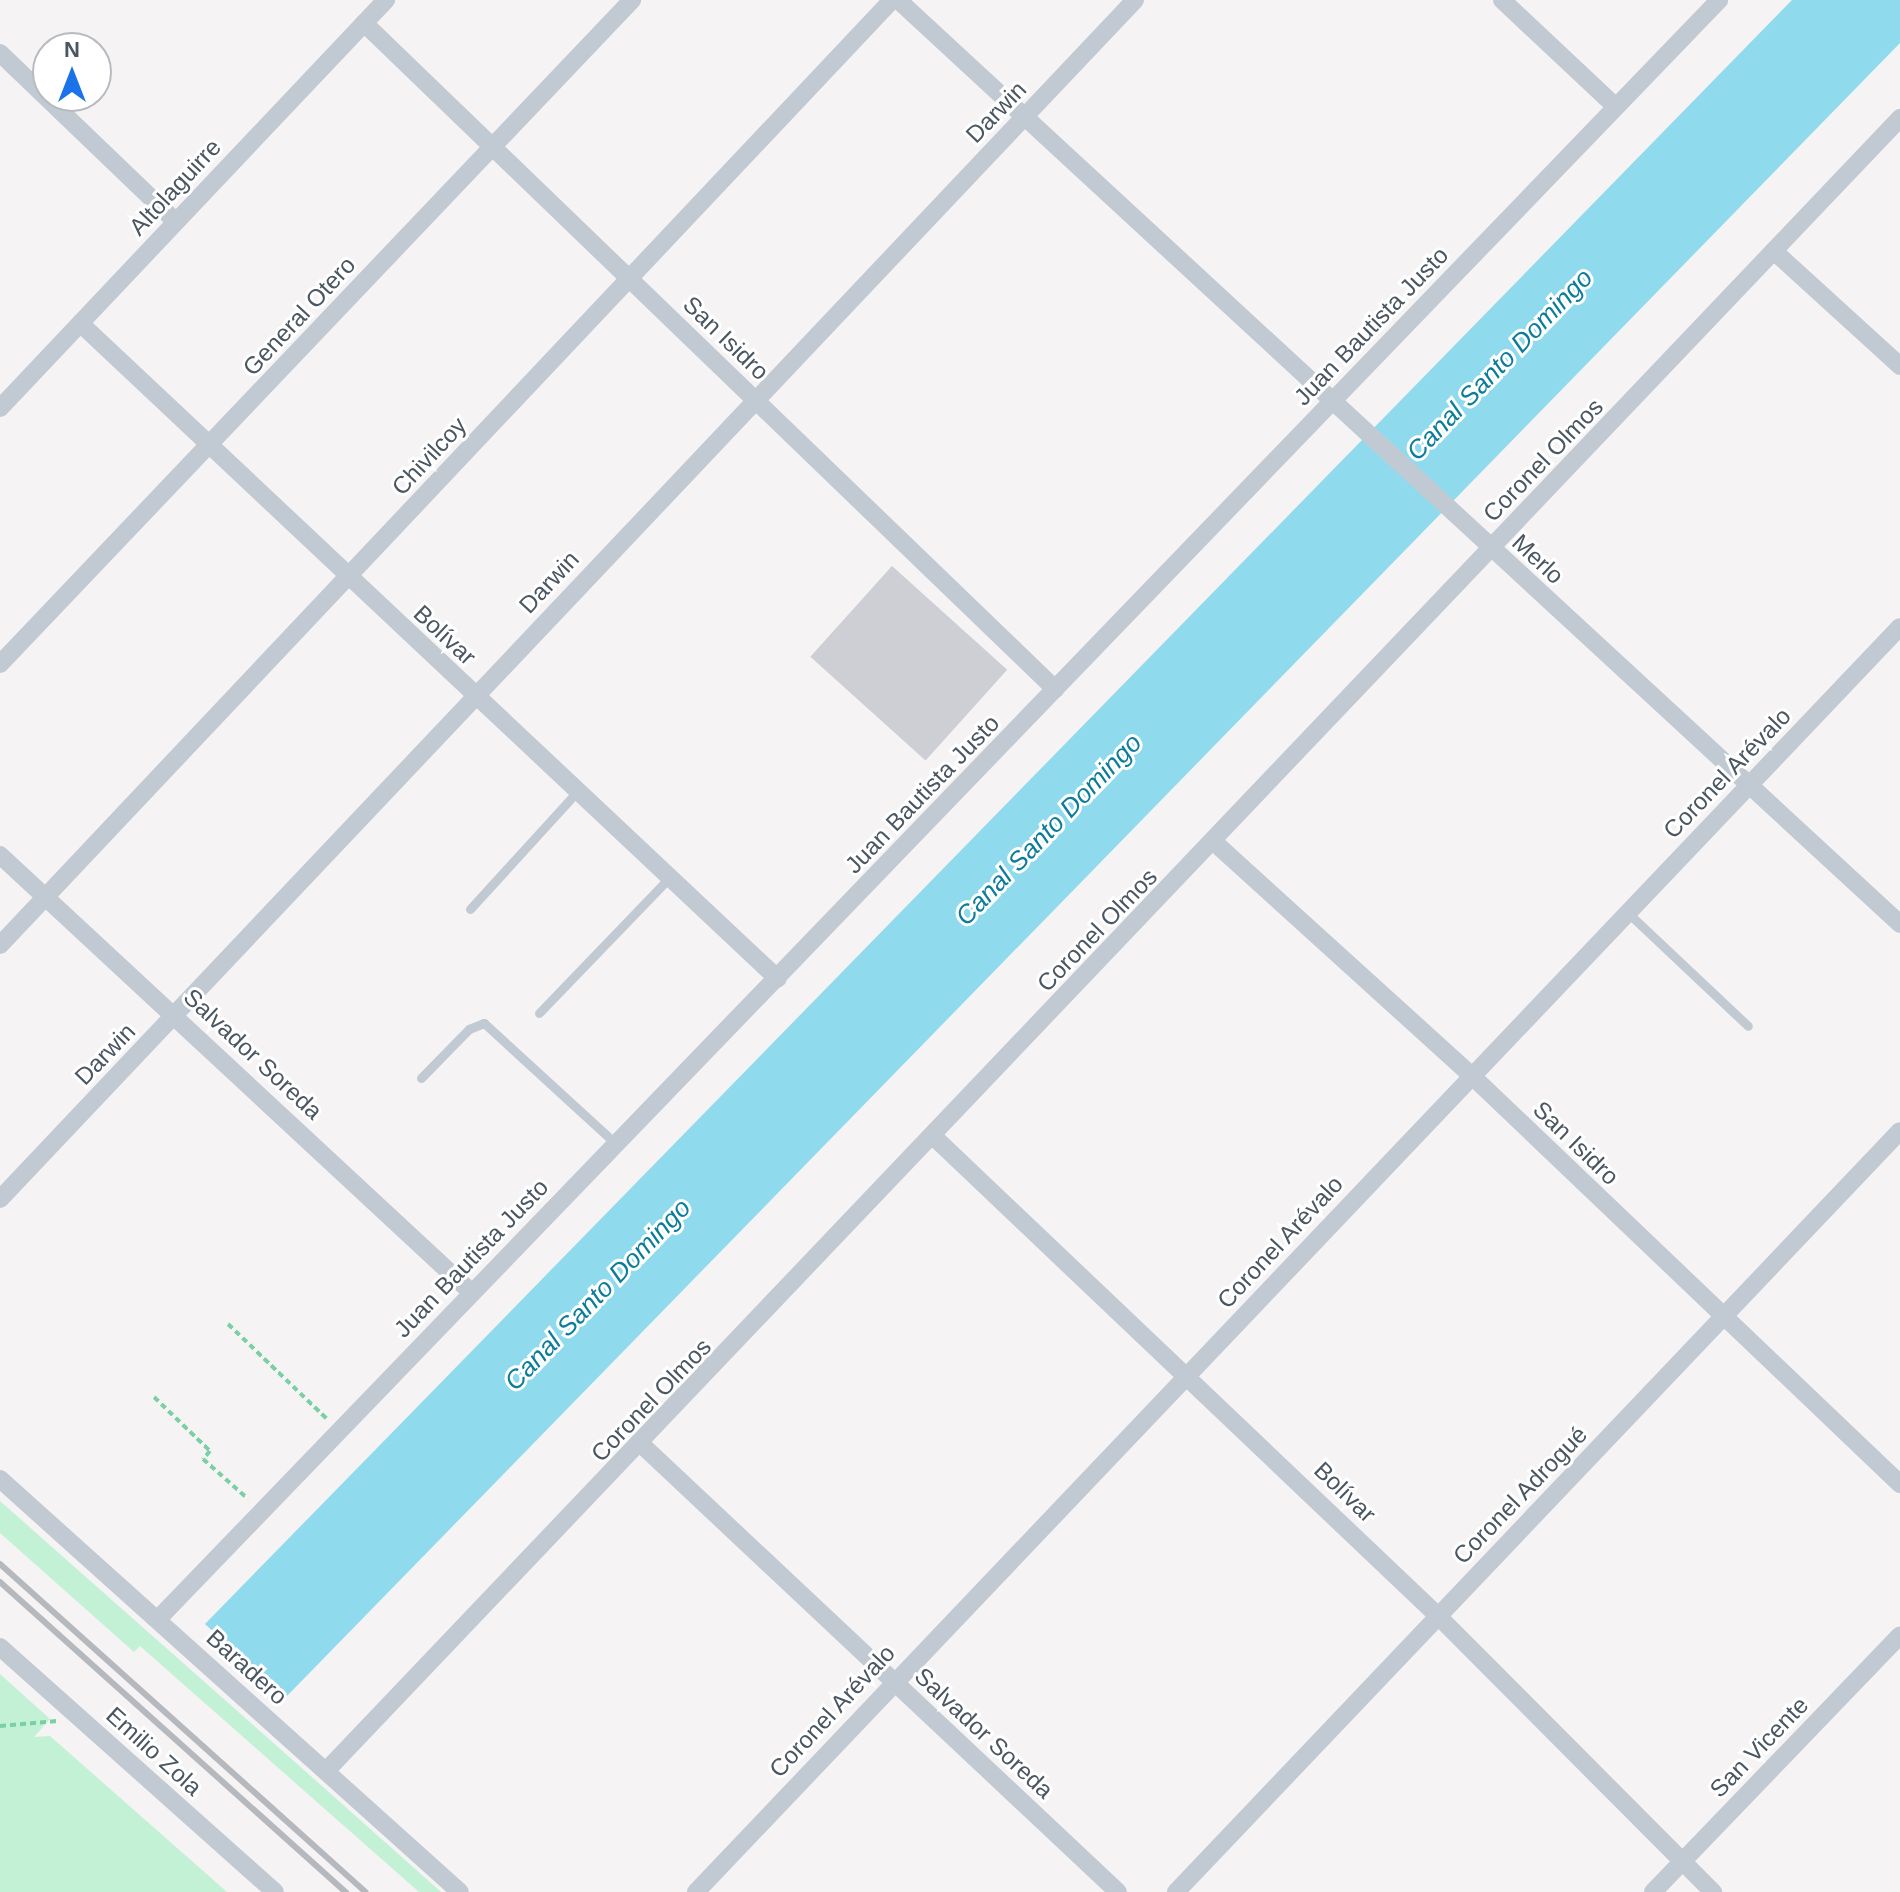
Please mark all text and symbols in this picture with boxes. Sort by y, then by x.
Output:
north arrow [32,32,112,112]
text: N [64,37,80,62]
street label: Darwin [960,75,1032,149]
street label: Altolaguirre [123,133,227,241]
street label: Juan Bautista Justo [1288,241,1454,411]
street label: General Otero [237,251,361,381]
water label: Canal Santo Domingo [1400,263,1600,467]
street label: San Isidro [677,290,775,386]
street label: Coronel Olmos [1477,392,1609,528]
street label: Chivilcoy [386,411,472,501]
street label: Merlo [1506,528,1570,590]
street label: Darwin [513,545,585,619]
street label: Bolívar [408,599,482,671]
street label: Coronel Arévalo [1657,701,1797,845]
street label: Juan Bautista Justo [839,709,1005,879]
water label: Canal Santo Domingo [949,728,1149,932]
street label: Coronel Olmos [1031,862,1163,998]
street label: Salvador Soreda [178,983,328,1125]
street label: Darwin [69,1017,141,1091]
street label: San Isidro [1527,1095,1625,1191]
street label: Coronel Arévalo [1211,1169,1349,1315]
street label: Juan Bautista Justo [388,1173,554,1343]
water label: Canal Santo Domingo [498,1193,698,1397]
street label: Coronel Olmos [585,1332,717,1468]
street label: Coronel Adrogué [1447,1420,1593,1570]
street label: Bolívar [1308,1456,1382,1528]
street label: Baradero [201,1623,293,1711]
street label: Coronel Arévalo [763,1638,901,1784]
street label: Salvador Soreda [909,1662,1059,1804]
street label: San Vicente [1704,1691,1814,1803]
street label: Emilio Zola [100,1701,208,1801]

